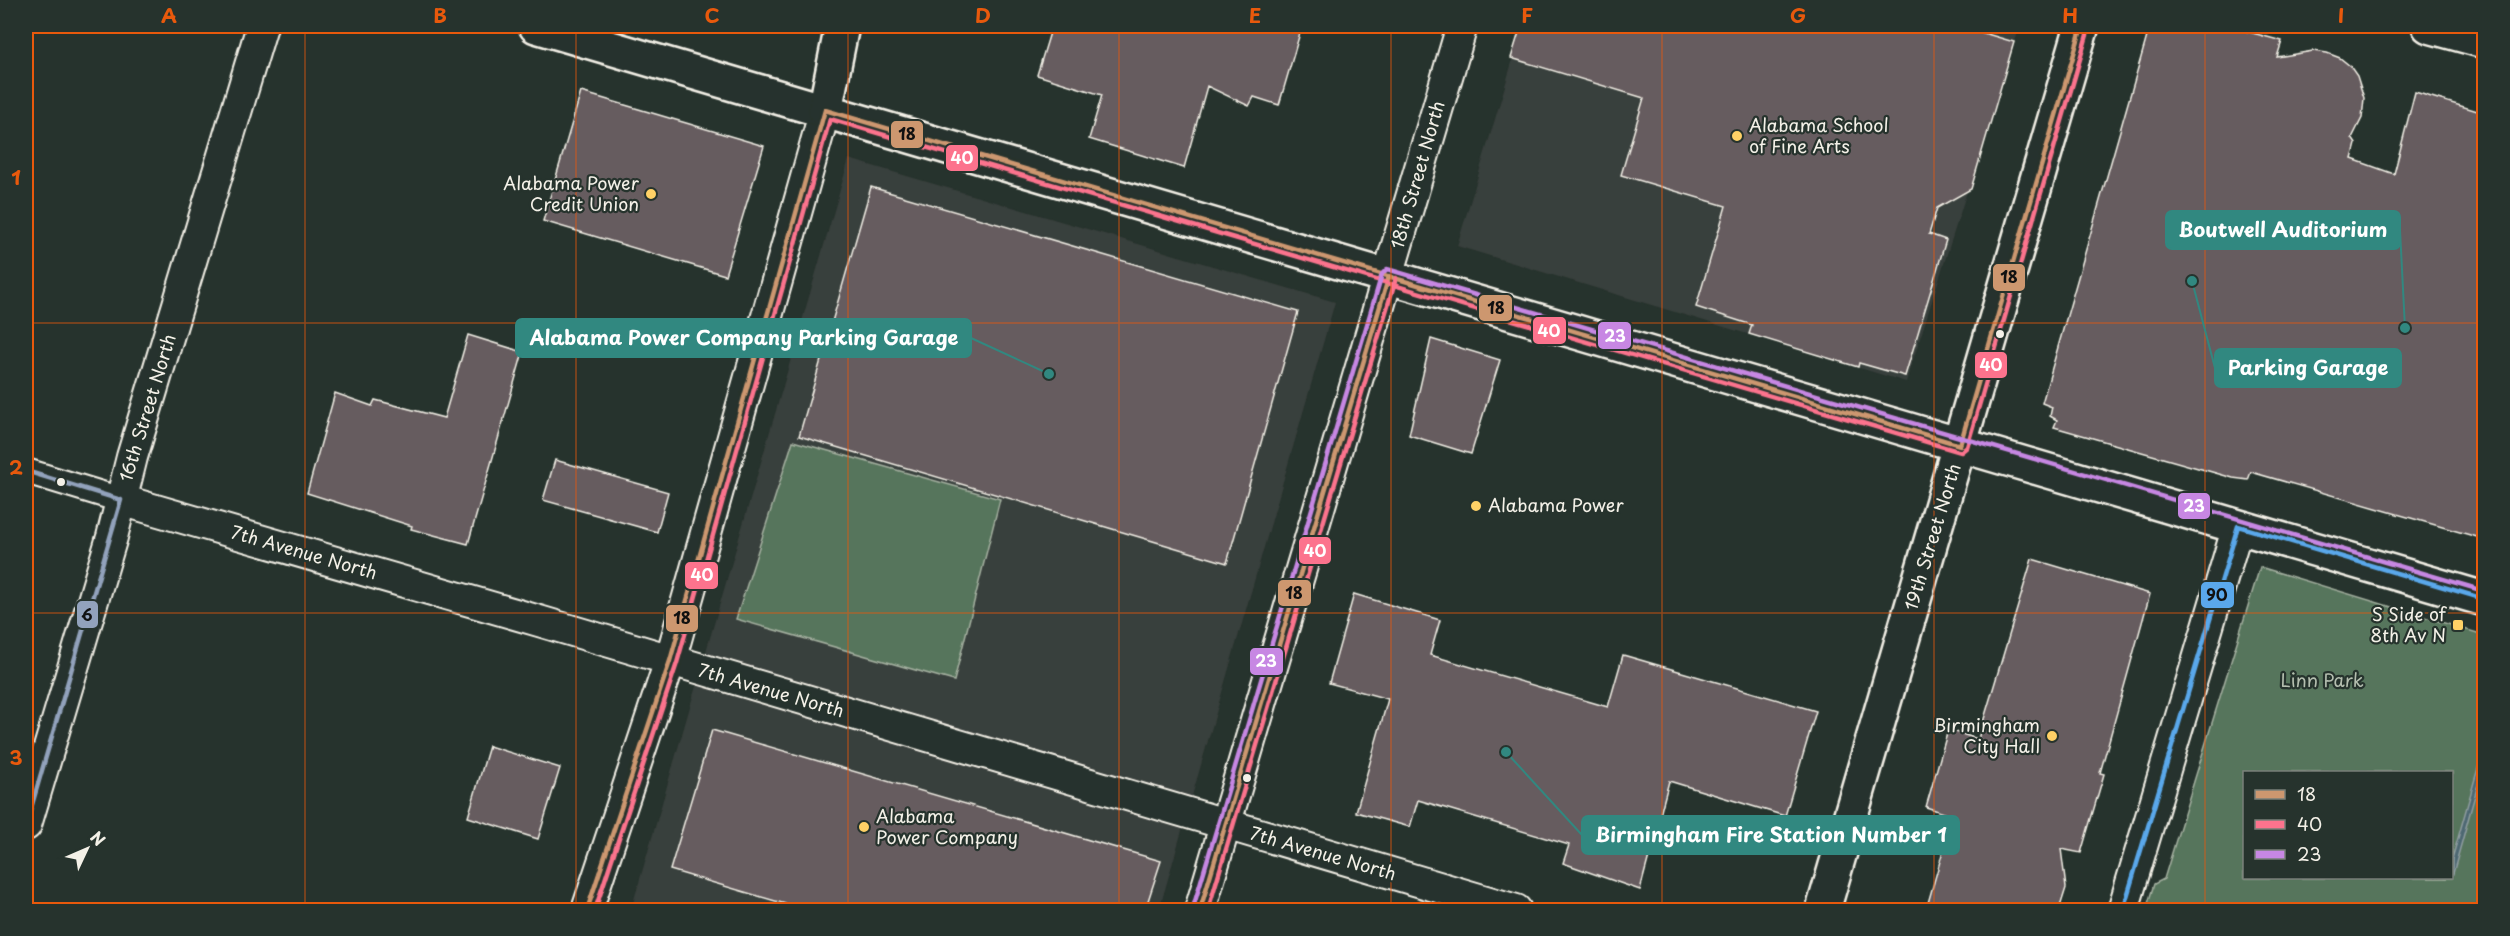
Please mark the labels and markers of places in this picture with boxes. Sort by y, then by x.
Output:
place label: Alabama School of Fine Arts [1749,111,1889,159]
marker: Alabama School of Fine Arts [1730,129,1744,143]
place label: Alabama Power Credit Union [503,169,640,217]
marker: Alabama Power Credit Union [644,187,658,201]
callout: Boutwell Auditorium [2166,211,2400,249]
callout: Alabama Power Company Parking Garage [516,319,971,357]
unlabelled marker [1994,328,2006,340]
callout: Parking Garage [2215,349,2401,387]
unlabelled marker [55,476,67,488]
place label: Alabama Power [1488,491,1624,518]
marker: Alabama Power [1469,499,1483,513]
place label: S Side of 8th Av N [2370,600,2448,648]
marker: S Side of 8th Av N [2451,618,2465,632]
place label: Birmingham City Hall [1933,711,2040,759]
marker: Birmingham City Hall [2045,729,2059,743]
unlabelled marker [1241,772,1253,784]
place label: Alabama Power Company [876,802,1018,850]
callout: Birmingham Fire Station Number 1 [1582,816,1959,854]
marker: Alabama Power Company [857,820,871,834]

